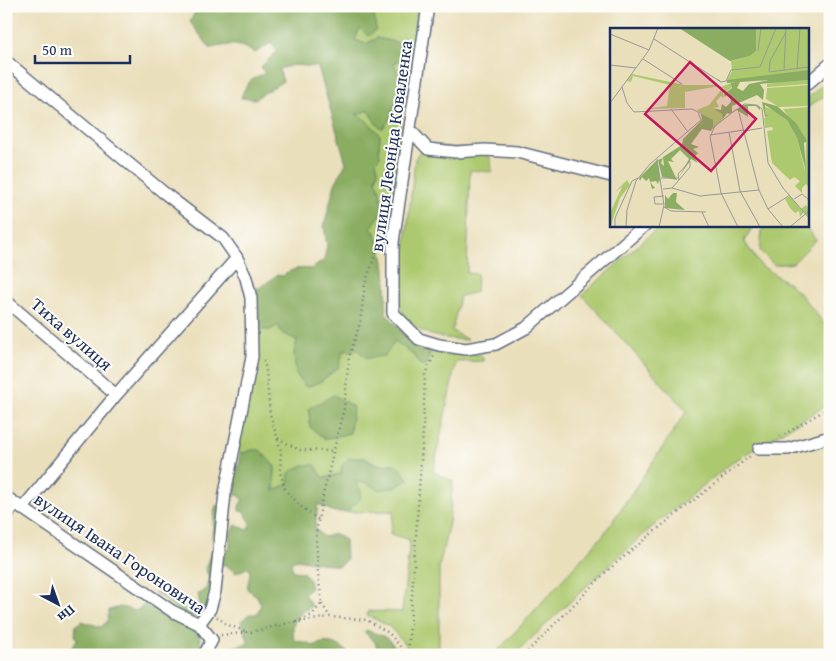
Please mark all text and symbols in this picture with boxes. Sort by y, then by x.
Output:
inset map [610,28,808,226]
scale bar [35,32,130,64]
street label: вулиця Леоніда Коваленка [363,38,419,253]
text: 50 m [42,39,73,60]
street label: Тиха вулиця [25,291,119,377]
street label: вулиця Івана Гороновича [29,485,212,621]
north arrow [32,578,82,628]
text: Пн [53,600,80,628]

